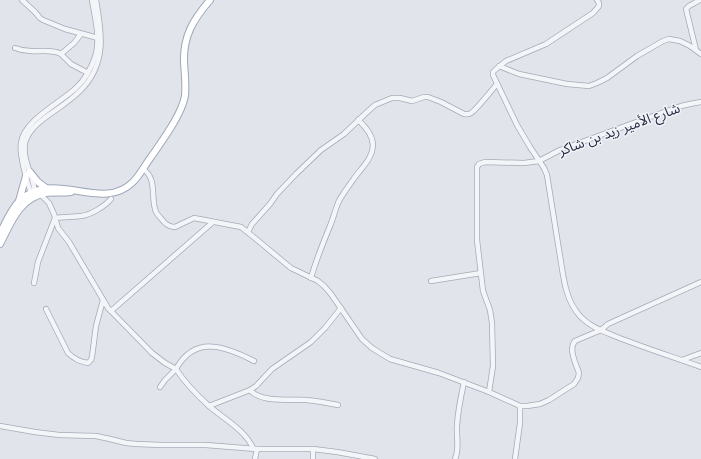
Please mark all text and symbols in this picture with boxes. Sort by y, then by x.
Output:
street label: شارع الأمير زيد بن شاكر [555,99,683,162]

